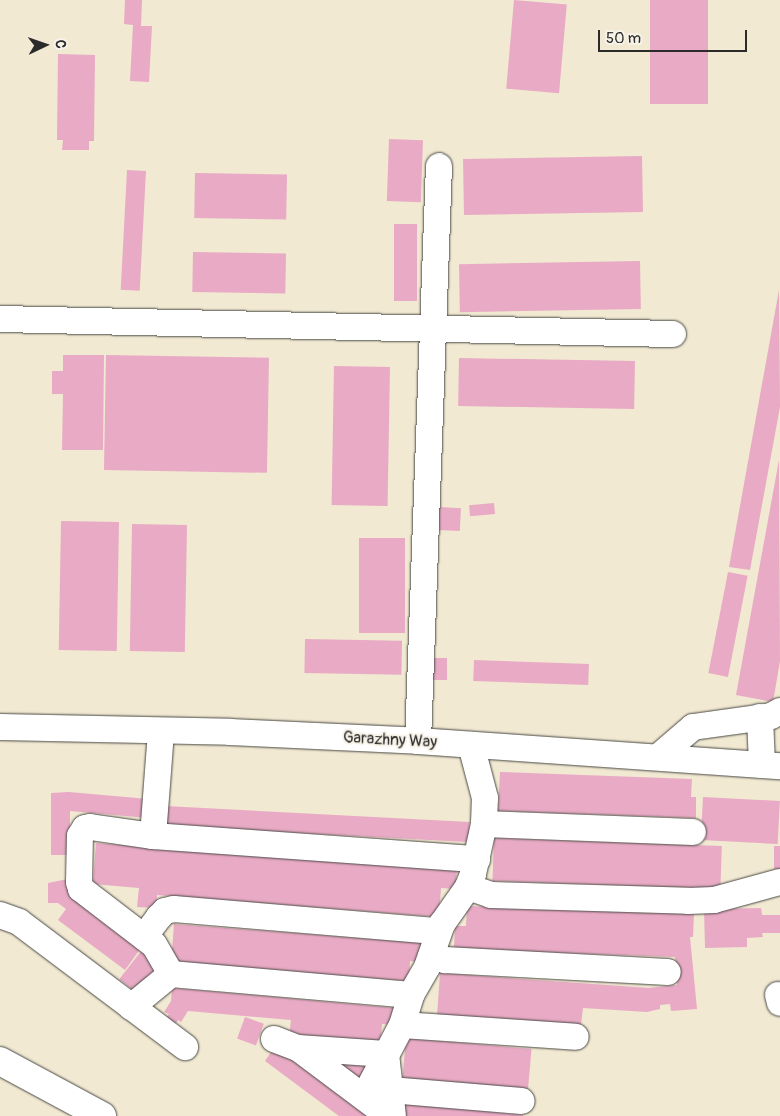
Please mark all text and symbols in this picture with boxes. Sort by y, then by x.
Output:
north arrow [20,20,70,70]
scale bar [600,20,749,52]
text: 50 m [606,29,641,48]
text: С [52,39,69,49]
street label: Garazhny Way [343,728,437,752]

